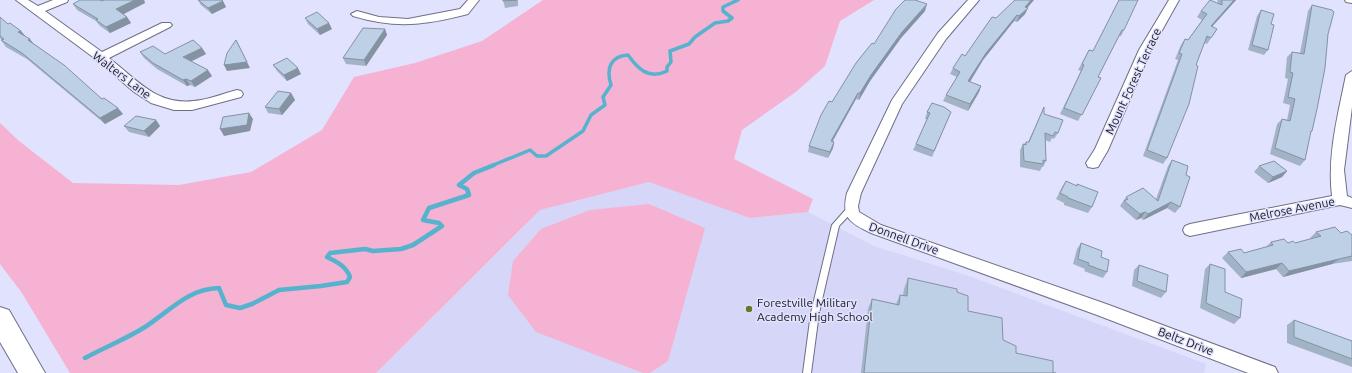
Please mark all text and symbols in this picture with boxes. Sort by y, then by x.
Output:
street label: Mount Forest Terrace [1103,26,1163,136]
street label: Walters Lane [90,49,154,101]
street label: Melrose Avenue [1248,194,1336,224]
street label: Donnell Drive [867,219,941,257]
place label: Forestville Military Academy High School [757,296,873,323]
marker: Forestville Military Academy High School [744,304,754,314]
street label: Beltz Drive [1156,324,1216,358]

